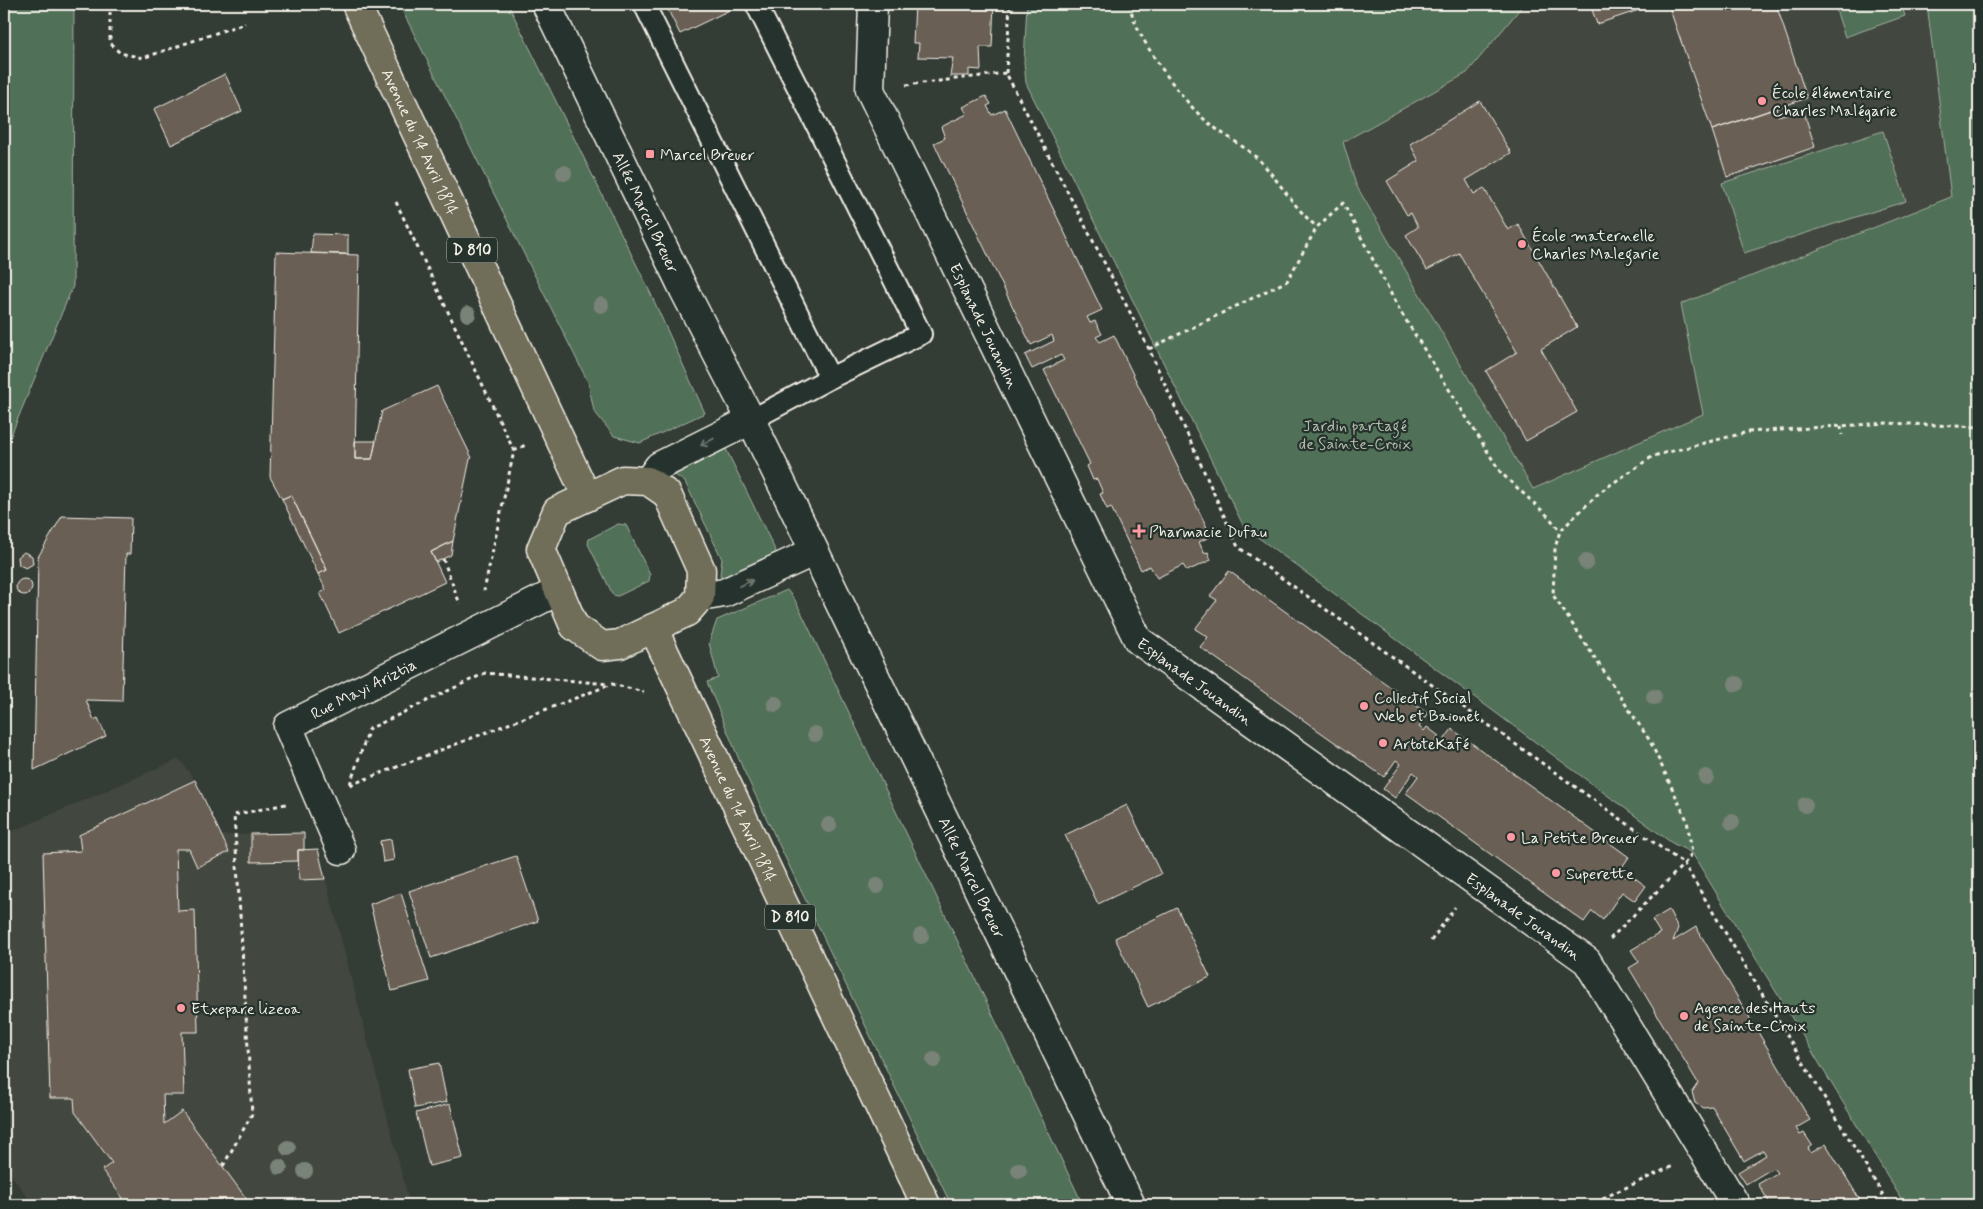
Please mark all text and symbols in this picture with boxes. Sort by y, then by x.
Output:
street label: Avenue du 14 Avril 1814 [376,66,462,219]
place label: École élémentaire Charles Malégarie [1772,83,1898,122]
marker: École élémentaire Charles Malégarie [1756,95,1768,107]
place label: Marcel Breuer [660,145,755,166]
marker: Marcel Breuer [644,148,656,160]
street label: Allée Marcel Breuer [607,149,683,277]
place label: École maternelle Charles Malegarie [1532,226,1660,266]
road number: D 810 [447,238,497,262]
marker: École maternelle Charles Malegarie [1516,238,1528,250]
street label: Esplanade Jouandin [944,260,1023,393]
park label: Jardin partagé de Sainte-Croix [1299,416,1411,455]
one-way arrow [700,438,715,447]
place label: Pharmacie Dufau [1149,522,1267,543]
marker: Pharmacie Dufau [1133,525,1145,537]
one-way arrow [738,577,753,587]
street label: Esplanade Jouandin [1132,634,1256,731]
street label: Rue Mayi Ariztia [307,654,420,725]
place label: Collectif Social Web et Baionet [1374,688,1480,727]
marker: Collectif Social Web et Baionet [1358,700,1370,712]
street label: Avenue du 14 Avril 1814 [694,733,781,886]
place label: ArtoteKafé [1393,734,1469,755]
marker: ArtoteKafé [1377,737,1389,749]
street label: Allée Marcel Breuer [933,814,1009,942]
place label: La Petite Breuer [1521,828,1639,849]
marker: La Petite Breuer [1505,831,1517,843]
place label: Superette [1566,864,1634,885]
marker: Superette [1550,867,1562,879]
street label: Esplanade Jouandin [1461,869,1585,966]
road number: D 810 [765,904,815,930]
place label: Agence des Hauts de Sainte-Croix [1694,998,1816,1037]
place label: Etxepare lizeoa [191,999,301,1020]
marker: Etxepare lizeoa [175,1002,187,1014]
marker: Agence des Hauts de Sainte-Croix [1678,1010,1690,1022]

